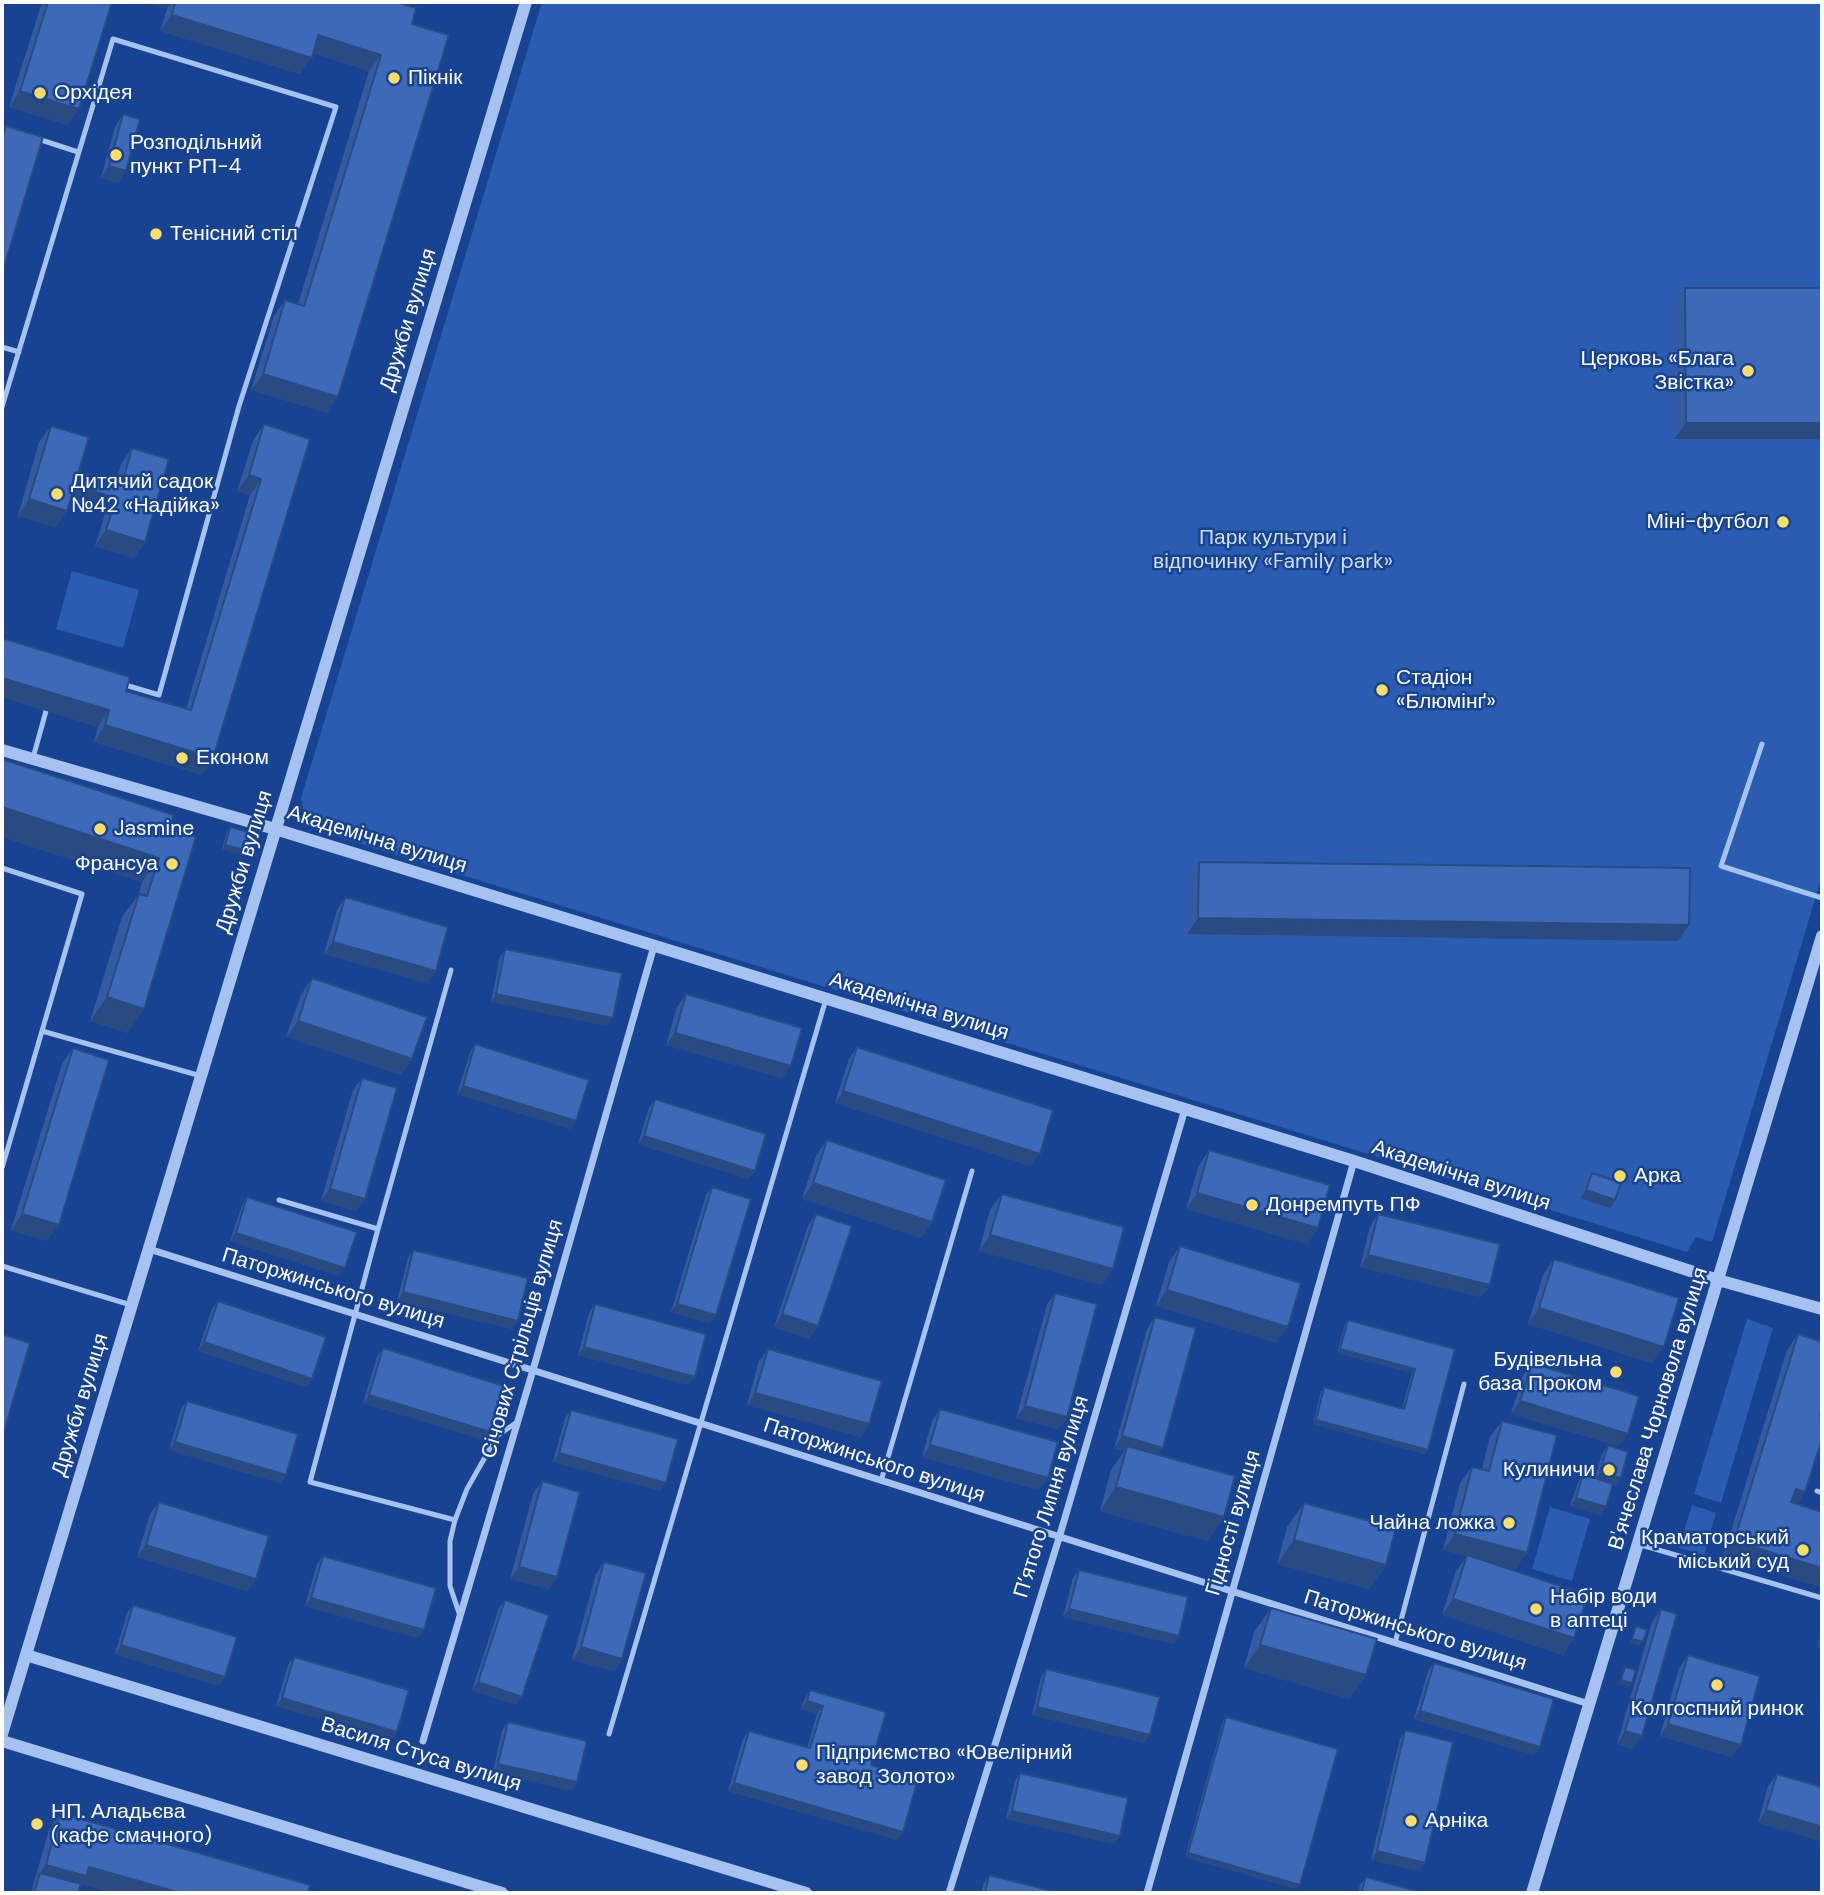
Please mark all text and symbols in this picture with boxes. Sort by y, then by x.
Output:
place label: Пікнік [408,65,462,91]
marker: Пікнік [386,70,402,86]
place label: Орхідея [54,80,132,106]
marker: Орхідея [32,85,48,101]
place label: Розподільний пункт РП-4 [130,130,262,180]
marker: Розподільний пункт РП-4 [108,147,124,163]
place label: Тенісний стіл [170,221,298,247]
marker: Тенісний стіл [148,226,164,242]
street label: Дружби вулиця [375,245,443,395]
place label: Церковь «Блага Звістка» [1580,346,1734,396]
marker: Церковь «Блага Звістка» [1740,363,1756,379]
place label: Дитячий садок №42 «Надійка» [71,469,220,519]
marker: Дитячий садок №42 «Надійка» [49,486,65,502]
place label: Міні-футбол [1647,509,1769,535]
marker: Міні-футбол [1775,514,1791,530]
park label: Парк культури і відпочинку «Family park» [1153,525,1393,575]
place label: Стадіон «Блюмінґ» [1396,665,1496,715]
marker: Стадіон «Блюмінґ» [1374,682,1390,698]
place label: Економ [196,745,269,771]
marker: Економ [174,750,190,766]
street label: Дружби вулиця [211,787,279,937]
street label: Академічна вулиця [284,801,470,879]
place label: Jasmine [114,816,194,842]
marker: Jasmine [92,821,108,837]
place label: Франсуа [75,851,158,877]
marker: Франсуа [164,856,180,872]
street label: Академічна вулиця [826,968,1012,1046]
street label: Академічна вулиця [1369,1135,1553,1217]
place label: Арка [1634,1163,1681,1189]
marker: Арка [1612,1168,1628,1184]
place label: Донремпуть ПФ [1266,1192,1421,1218]
marker: Донремпуть ПФ [1244,1197,1260,1213]
street label: Січових Стрільців вулиця [477,1217,569,1461]
street label: Паторжинського вулиця [219,1243,447,1335]
street label: В'ячеслава Чорновола вулиця [1604,1265,1714,1553]
street label: Дружби вулиця [47,1330,115,1480]
place label: Будівельна база Проком [1478,1347,1602,1397]
marker: Будівельна база Проком [1608,1364,1624,1380]
street label: П’ятого Липня вулиця [1009,1393,1095,1601]
street label: Паторжинського вулиця [760,1413,988,1509]
street label: Гідності вулиця [1201,1447,1267,1599]
place label: Кулиничи [1503,1457,1595,1483]
marker: Кулиничи [1601,1462,1617,1478]
place label: Чайна ложка [1369,1510,1495,1536]
marker: Чайна ложка [1501,1515,1517,1531]
place label: Краматорський міський суд [1641,1525,1789,1575]
marker: Краматорський міський суд [1795,1542,1811,1558]
place label: Набір води в аптеці [1550,1584,1657,1634]
street label: Паторжинського вулиця [1301,1585,1529,1677]
marker: Набір води в аптеці [1528,1601,1544,1617]
marker: Колгоспний ринок [1709,1677,1725,1693]
place label: Колгоспний ринок [1631,1696,1803,1722]
street label: Василя Стуса вулиця [318,1713,524,1797]
place label: Підприємство «Ювелірний завод Золото» [816,1740,1073,1790]
marker: Підприємство «Ювелірний завод Золото» [794,1757,810,1773]
place label: НП. Аладьєва (кафе смачного) [51,1799,212,1849]
place label: Арніка [1425,1808,1488,1834]
marker: Арніка [1403,1813,1419,1829]
marker: НП. Аладьєва (кафе смачного) [29,1816,45,1832]

